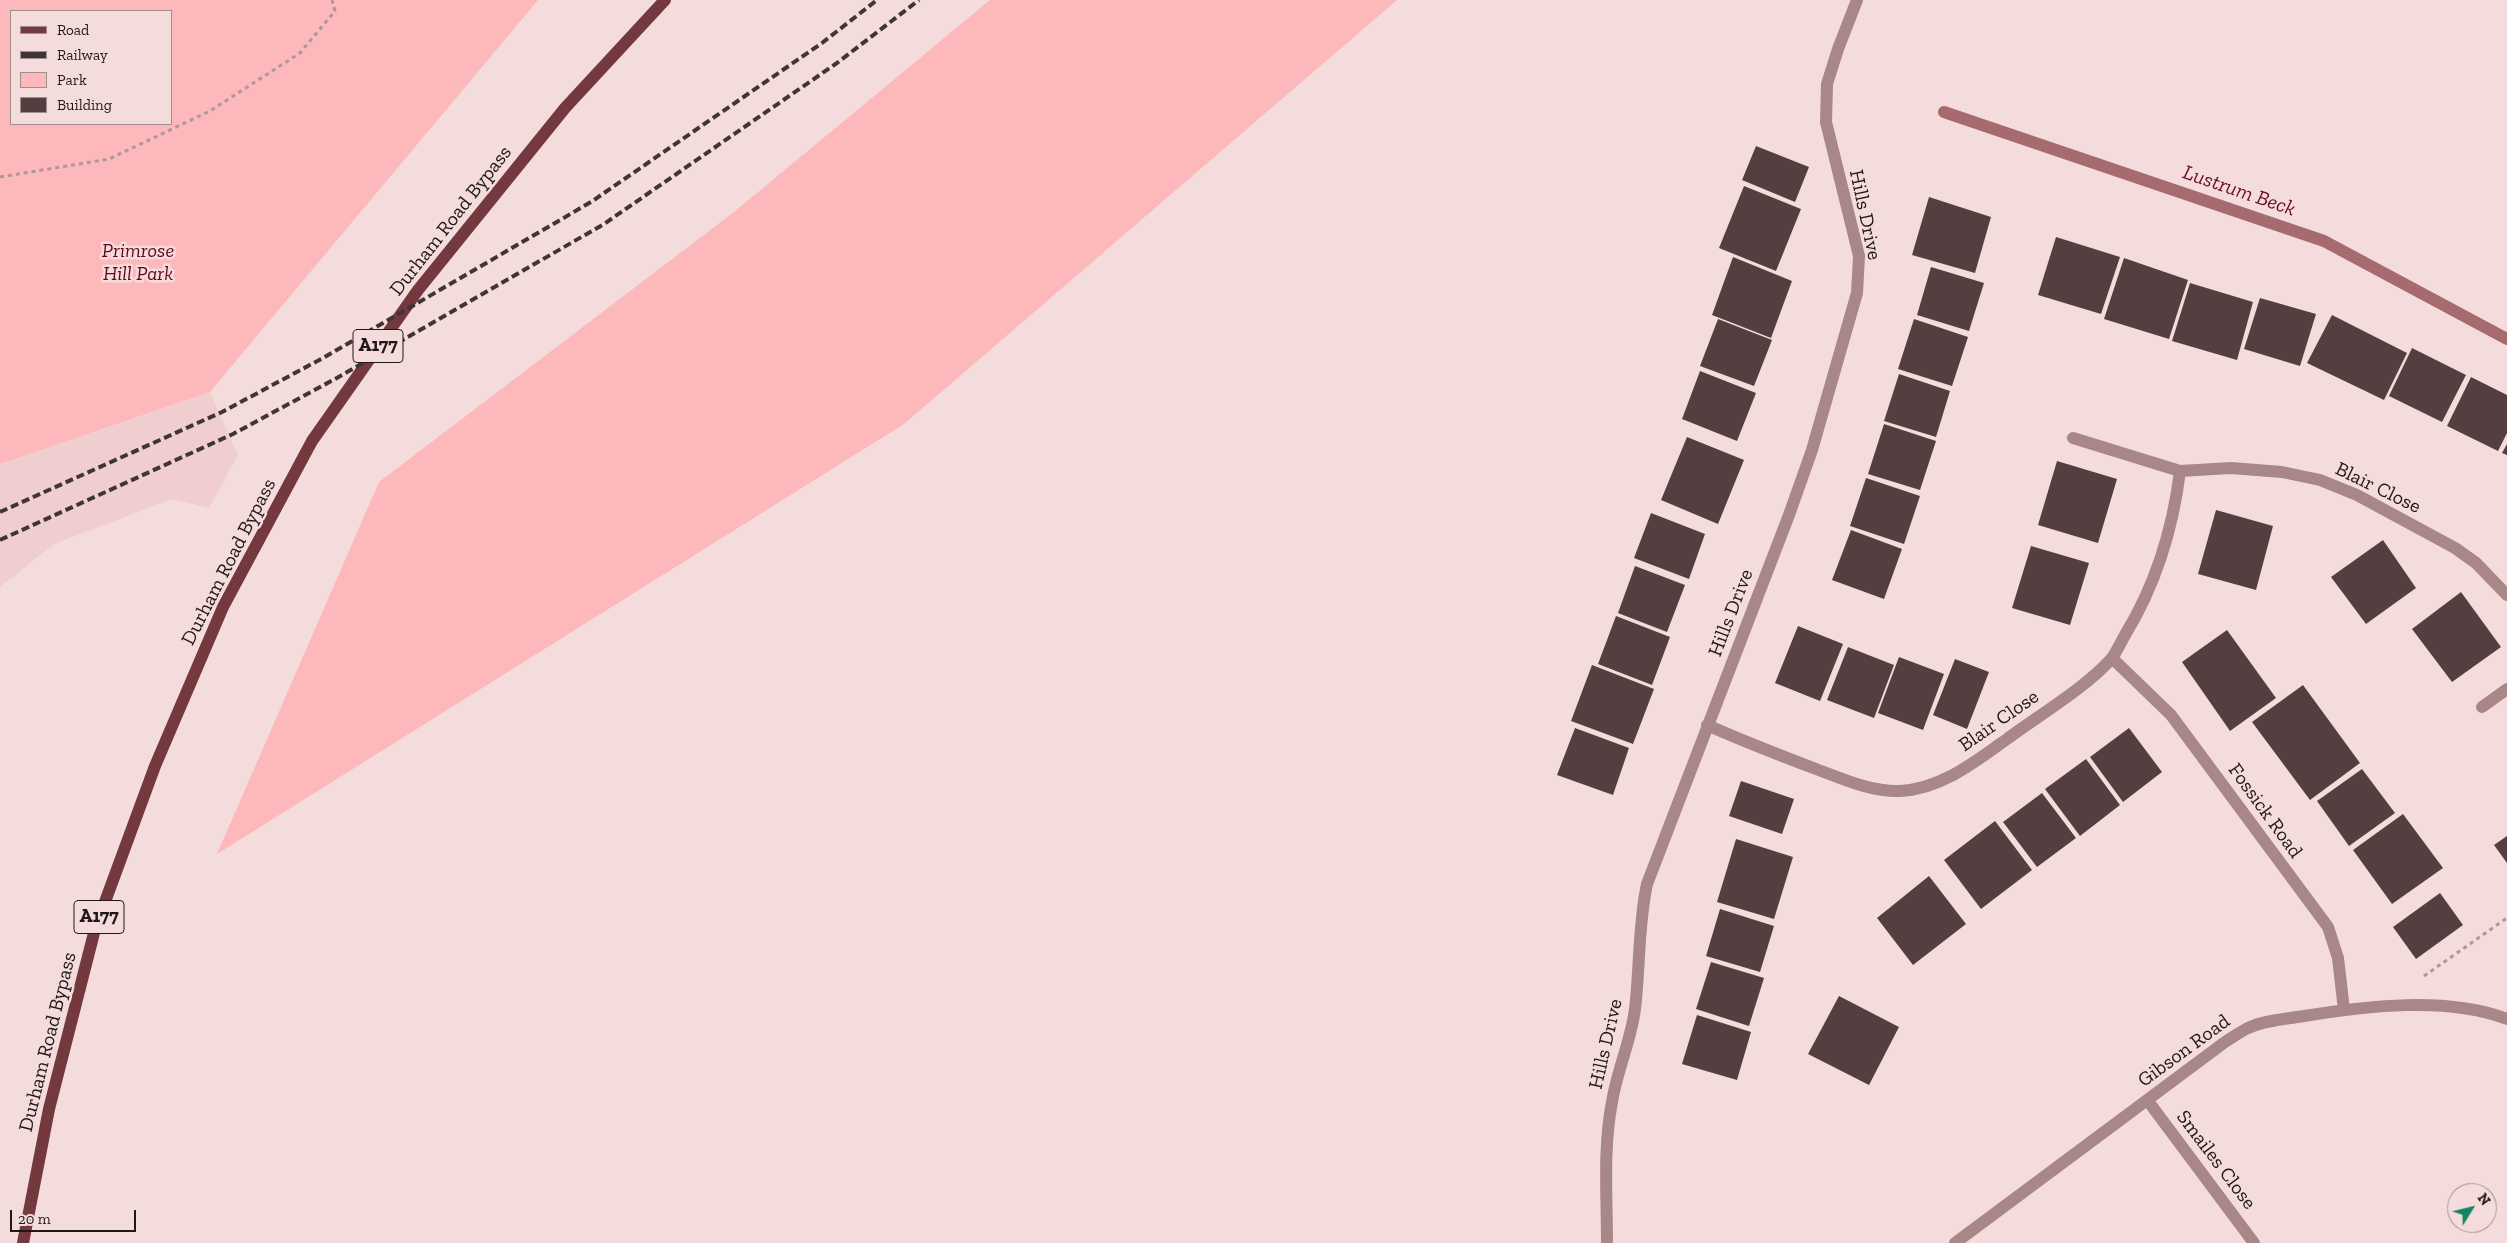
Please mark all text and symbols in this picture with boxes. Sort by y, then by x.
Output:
legend [10,10,172,125]
text: Road [57,21,89,39]
text: Railway [57,46,108,64]
text: Park [57,71,87,89]
text: Building [57,96,112,114]
street label: Durham Road Bypass [385,141,517,301]
water label: Lustrum Beck [2179,160,2299,222]
street label: Hills Drive [1844,168,1886,262]
park label: Primrose Hill Park [102,239,174,286]
road number: A177 [353,330,403,362]
street label: Blair Close [2331,457,2425,519]
street label: Durham Road Bypass [177,475,281,649]
street label: Hills Drive [1703,566,1759,660]
street label: Blair Close [1954,685,2044,757]
street label: Fossick Road [2223,759,2307,863]
road number: A177 [74,900,124,934]
street label: Durham Road Bypass [14,950,82,1134]
street label: Hills Drive [1584,997,1628,1091]
street label: Gibson Road [2133,1010,2235,1092]
street label: Smailes Close [2171,1106,2261,1214]
north arrow [2447,1183,2497,1233]
text: N [2474,1190,2494,1209]
scale bar [12,1200,139,1232]
text: 20 m [18,1210,51,1228]

